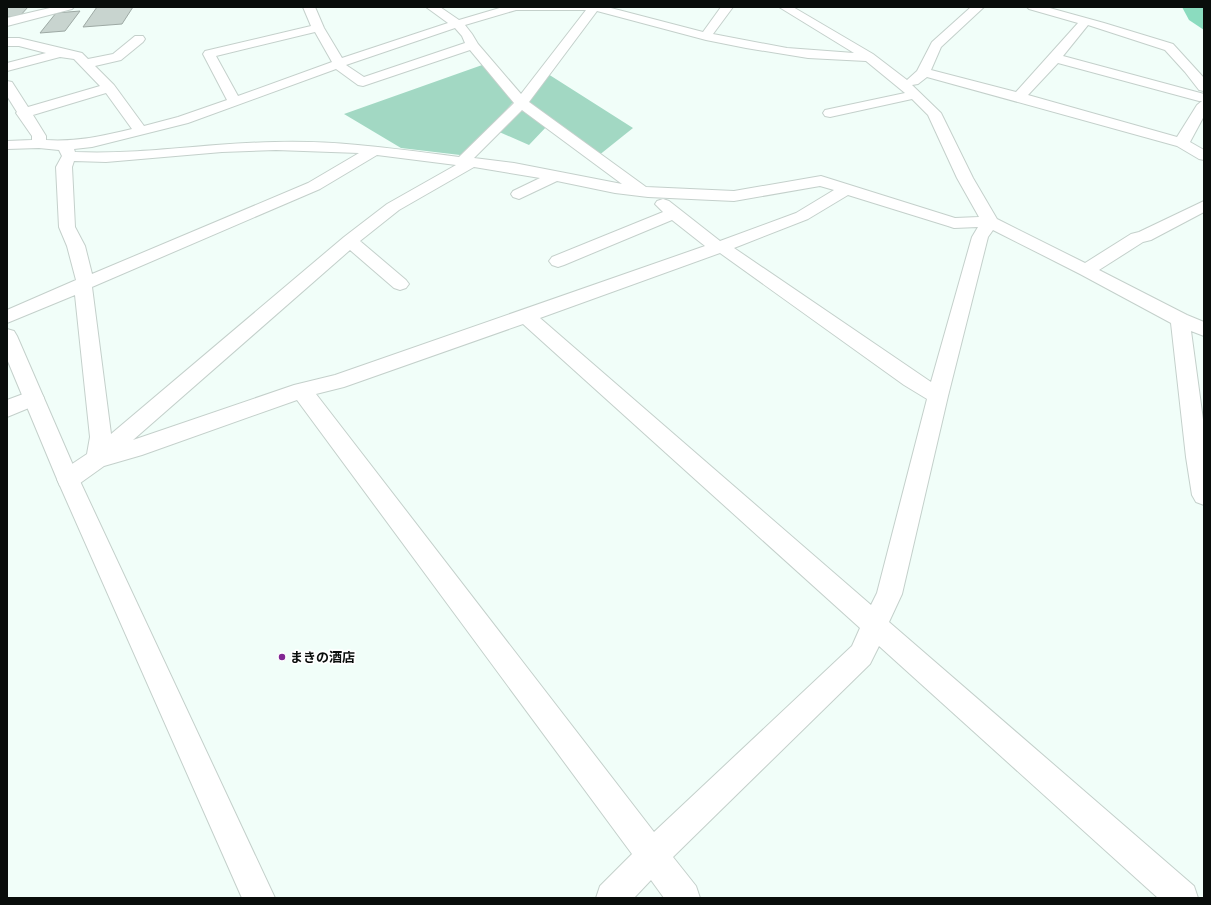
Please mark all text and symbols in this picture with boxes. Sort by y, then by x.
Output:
place label: まきの酒店 [290,649,355,665]
marker: まきの酒店 [277,652,287,662]

